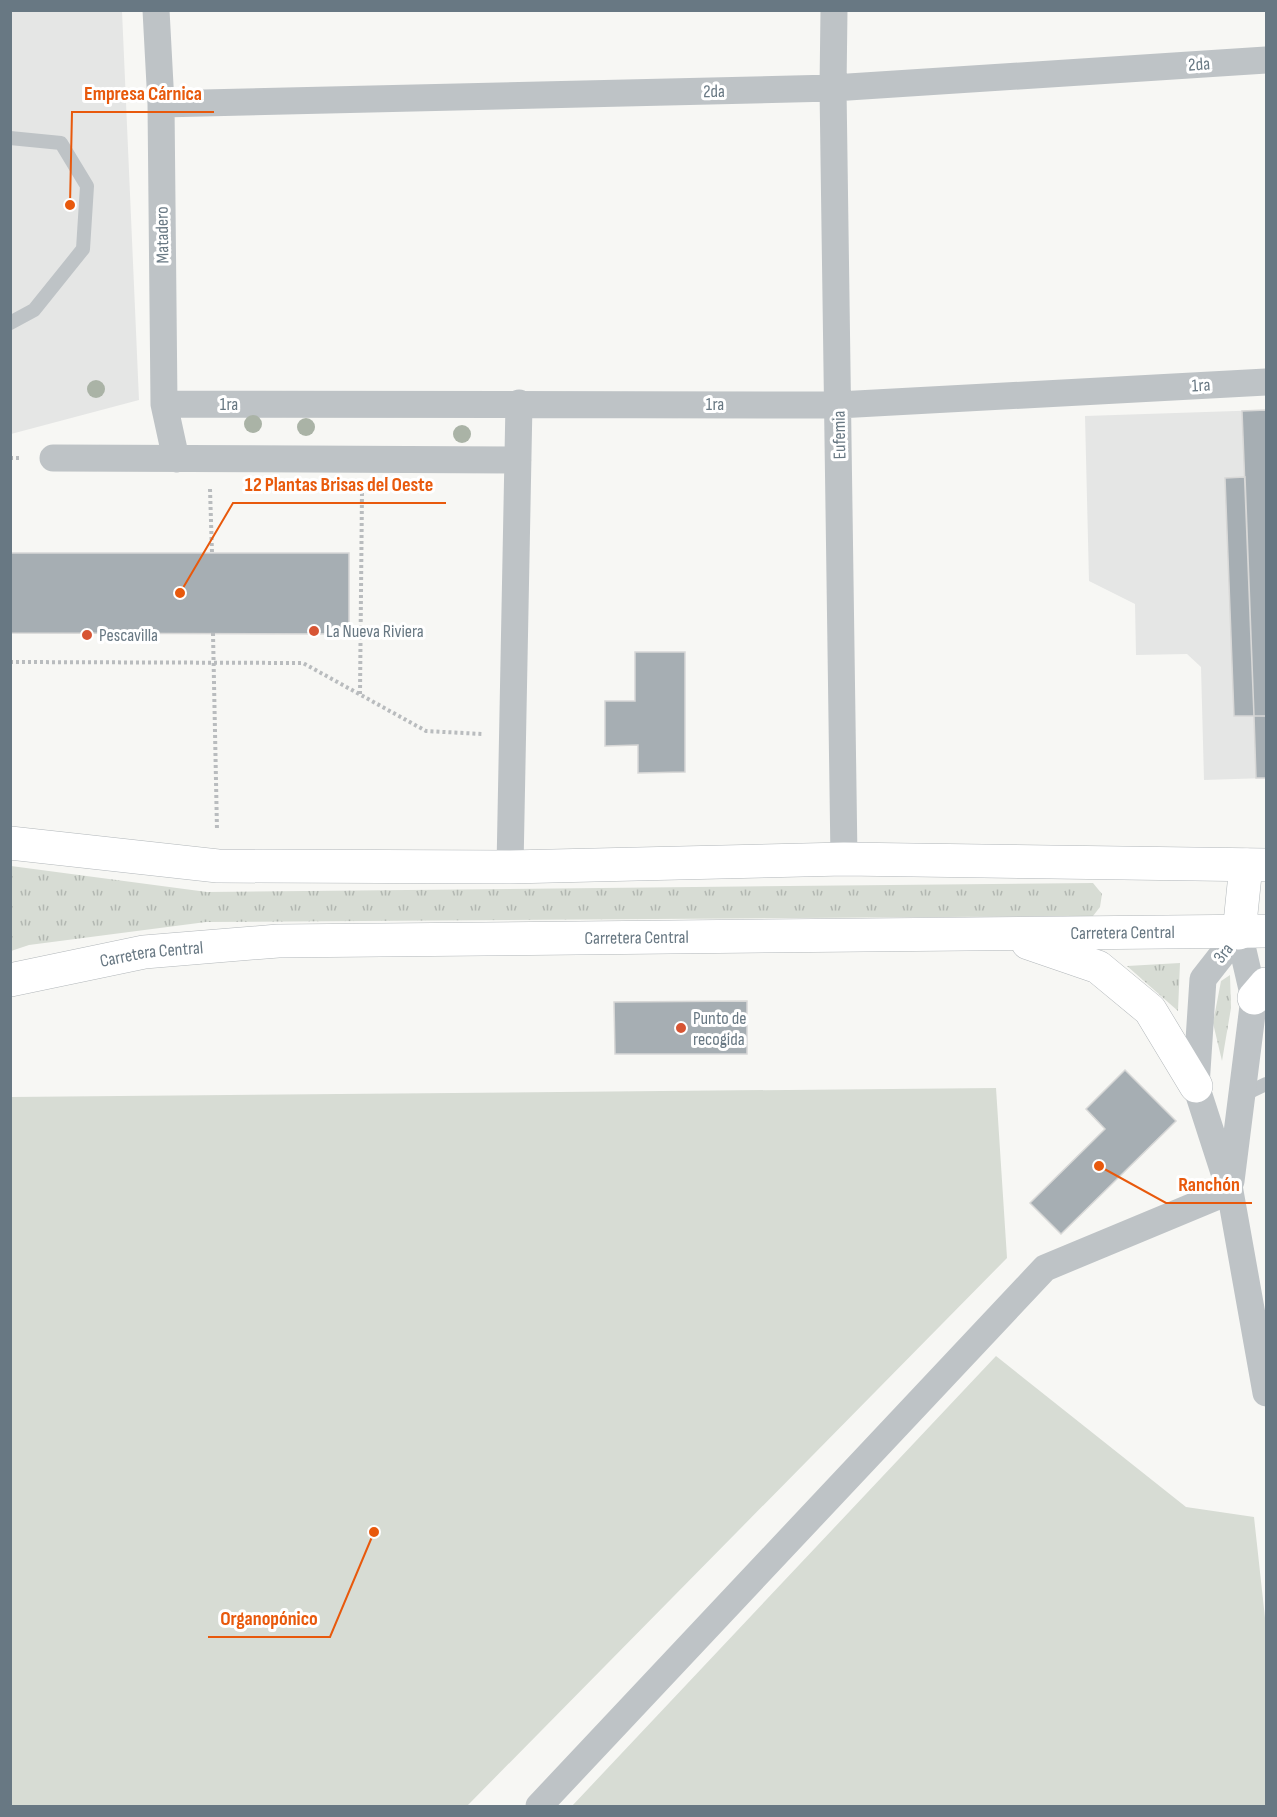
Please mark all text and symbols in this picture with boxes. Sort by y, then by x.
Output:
street label: 2da [1187,53,1211,76]
callout: Empresa Cárnica [72,74,214,112]
street label: 2da [703,81,725,102]
text: Empresa Cárnica [84,82,202,106]
street label: Matadero [152,206,173,264]
street label: 1ra [1191,375,1211,396]
street label: 1ra [220,394,238,415]
street label: 1ra [706,394,724,415]
street label: Eufemia [829,410,850,460]
callout: 12 Plantas Brisas del Oeste [233,465,446,503]
text: 12 Plantas Brisas del Oeste [245,473,433,497]
place label: La Nueva Riviera [326,621,424,642]
marker: La Nueva Riviera [307,624,321,638]
place label: Pescavilla [99,625,158,646]
marker: Pescavilla [80,628,94,642]
street label: Carretera Central [1070,922,1175,944]
street label: Carretera Central [584,927,689,949]
street label: Carretera Central [98,937,204,972]
street label: 3ra [1209,939,1238,967]
place label: Punto de recogida [693,1008,746,1050]
marker: Punto de recogida [674,1021,688,1035]
callout: Ranchón [1166,1165,1252,1203]
text: Ranchón [1178,1173,1240,1197]
callout: Organopónico [208,1599,330,1637]
text: Organopónico [220,1607,318,1631]

